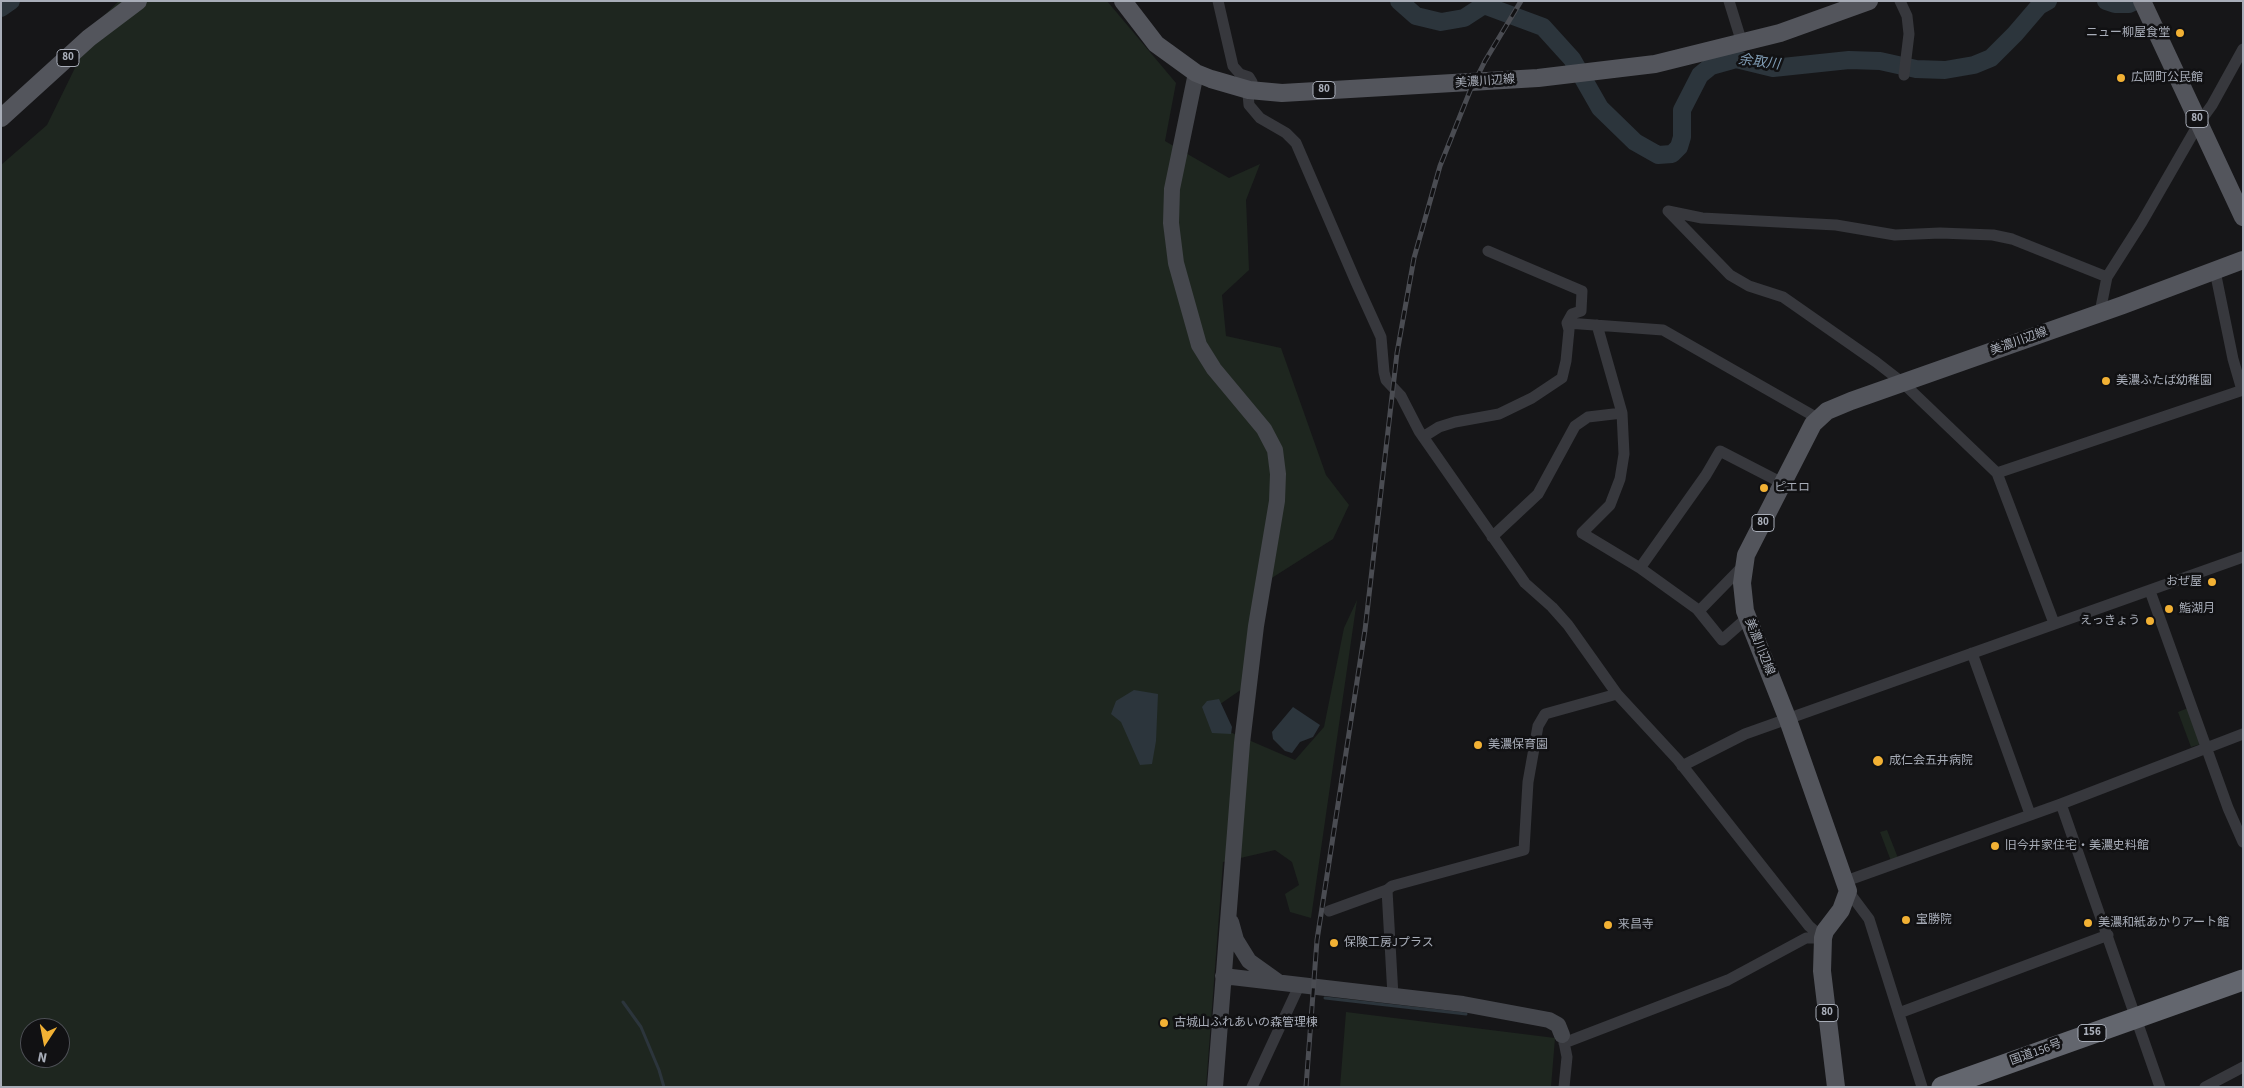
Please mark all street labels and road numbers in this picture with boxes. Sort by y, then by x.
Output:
road number: 80 [57,49,79,66]
street label: 美濃川辺線 [1455,73,1515,91]
road number: 80 [1313,82,1335,98]
road number: 80 [2186,110,2208,128]
street label: 美濃川辺線 [1988,325,2050,359]
road number: 80 [1752,514,1774,532]
street label: 美濃川辺線 [1741,616,1777,678]
road number: 80 [1816,1004,1838,1021]
road number: 156 [2078,1024,2106,1042]
street label: 国道156号 [2008,1037,2064,1069]

